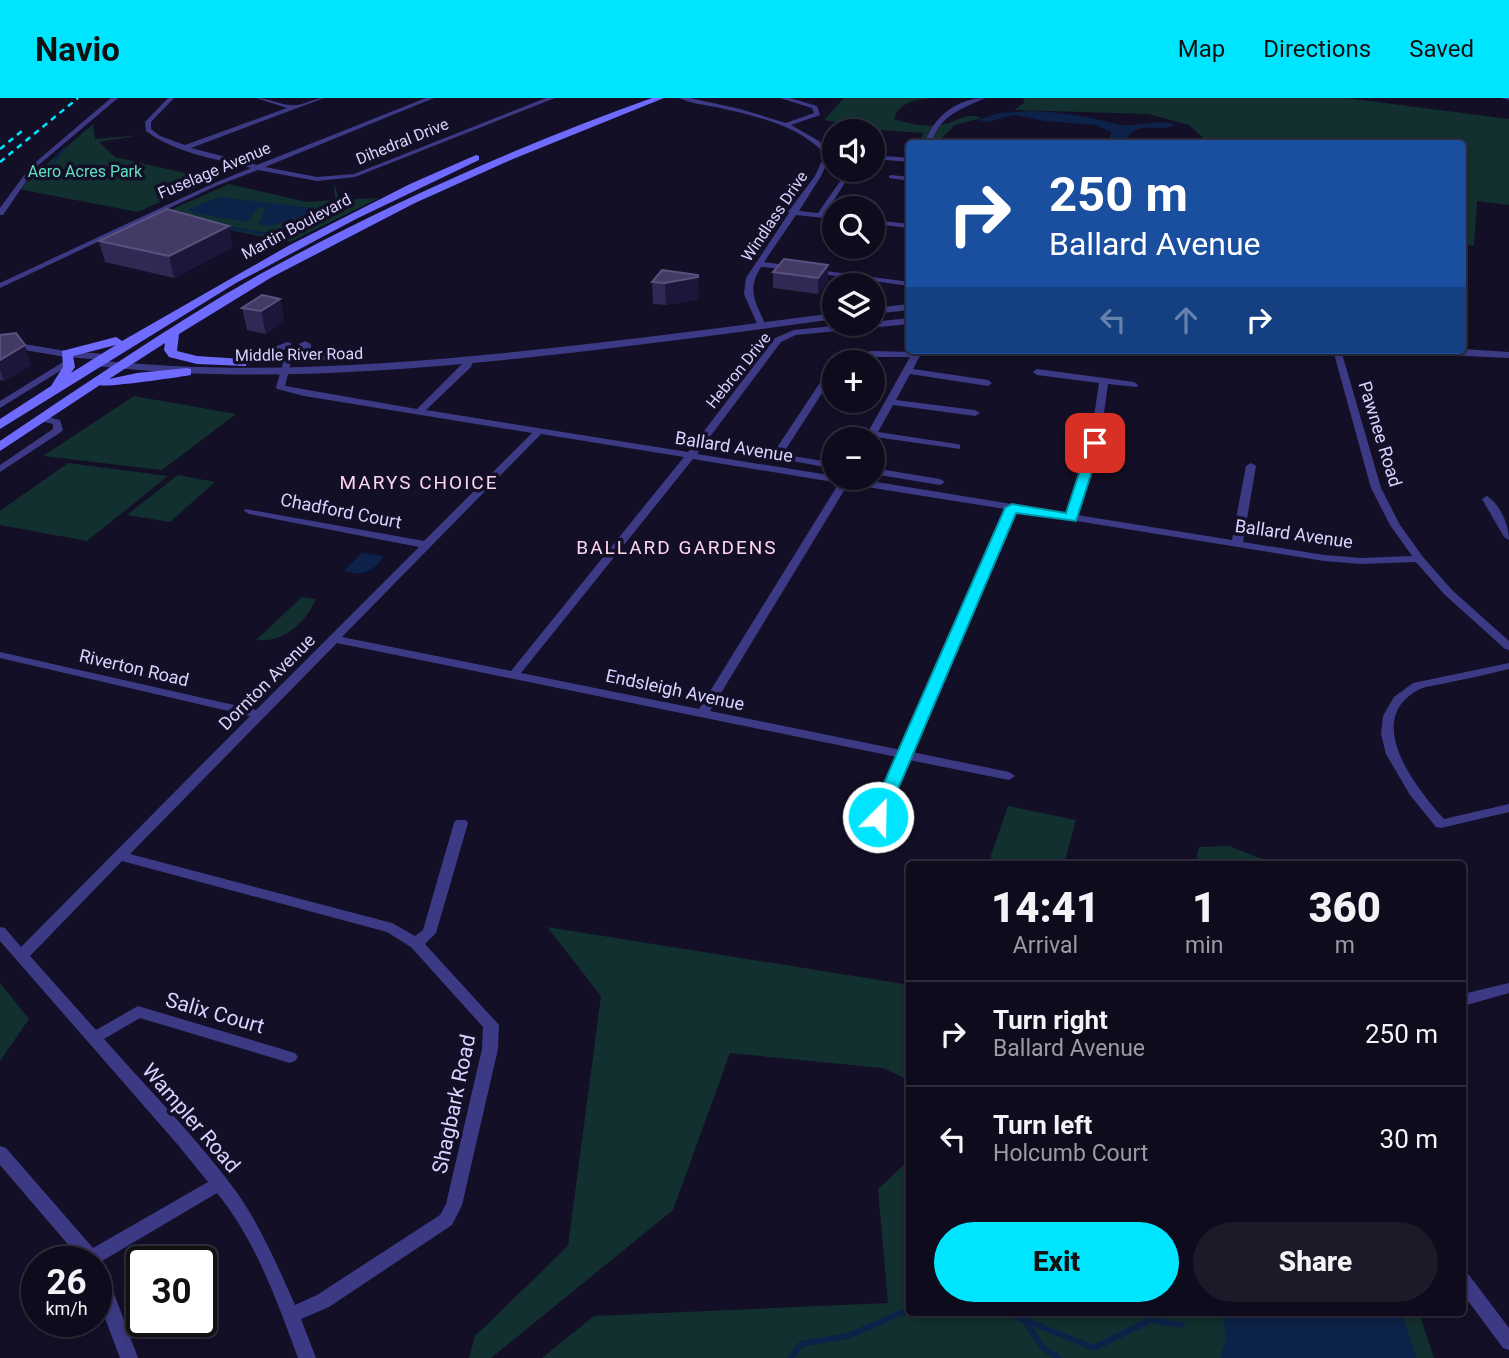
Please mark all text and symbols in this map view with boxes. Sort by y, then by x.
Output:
text: Navio [35,30,120,69]
text: Map [1178,35,1225,63]
text: Directions [1263,35,1371,63]
text: Saved [1409,35,1474,63]
street label: Dihedral Drive [353,114,451,169]
map controls [822,119,885,490]
button: sound [822,119,885,182]
street label: Fuselage Avenue [155,138,273,203]
park label: Aero Acres Park [28,162,143,181]
text: 250 m [1049,166,1188,223]
street label: Windlass Drive [737,167,812,265]
icon: right [934,168,1025,259]
street label: Martin Boulevard [238,190,354,263]
button: search [822,196,885,259]
text: Ballard Avenue [1049,225,1260,263]
button: layers [822,273,885,336]
icon: left [1094,301,1132,339]
icon: ahead [1167,301,1205,339]
icon: right [1240,301,1278,339]
street label: Hebron Drive [702,329,775,412]
street label: Middle River Road [235,344,363,365]
button: + [822,350,885,413]
street label: Pawnee Road [1354,378,1407,489]
pin [1065,413,1125,473]
icon: arrive [1076,424,1114,462]
street label: Ballard Avenue [674,427,794,466]
button: − [822,427,885,490]
district label: MARYS CHOICE [340,471,499,494]
street label: Chadford Court [279,488,404,533]
street label: Ballard Avenue [1234,515,1354,552]
district label: BALLARD GARDENS [576,536,778,559]
street label: Dornton Avenue [214,629,319,734]
street label: Riverton Road [77,645,191,690]
street label: Endsleigh Avenue [604,665,746,714]
position arrow [841,780,915,854]
text: 14:41 [991,883,1100,932]
text: 1 [1192,883,1216,932]
text: 360 [1308,883,1381,932]
text: Arrival [1013,932,1078,959]
text: min [1185,932,1223,959]
text: m [1335,932,1355,959]
street label: Salix Court [163,987,267,1039]
text: Turn right [993,1005,1108,1035]
icon: right [934,1015,972,1053]
text: 250 m [1365,1019,1438,1049]
street label: Shagbark Road [428,1032,480,1176]
text: Ballard Avenue [993,1035,1145,1062]
street label: Wampler Road [137,1059,245,1177]
text: Turn left [993,1110,1092,1140]
icon: left [934,1120,972,1158]
text: 30 m [1380,1124,1438,1154]
text: Holcumb Court [993,1140,1148,1167]
button: Exit [934,1222,1179,1302]
button: Share [1193,1222,1438,1302]
speed limit sign: 30 [126,1246,217,1337]
text: 26 [46,1262,87,1303]
text: km/h [45,1298,88,1319]

